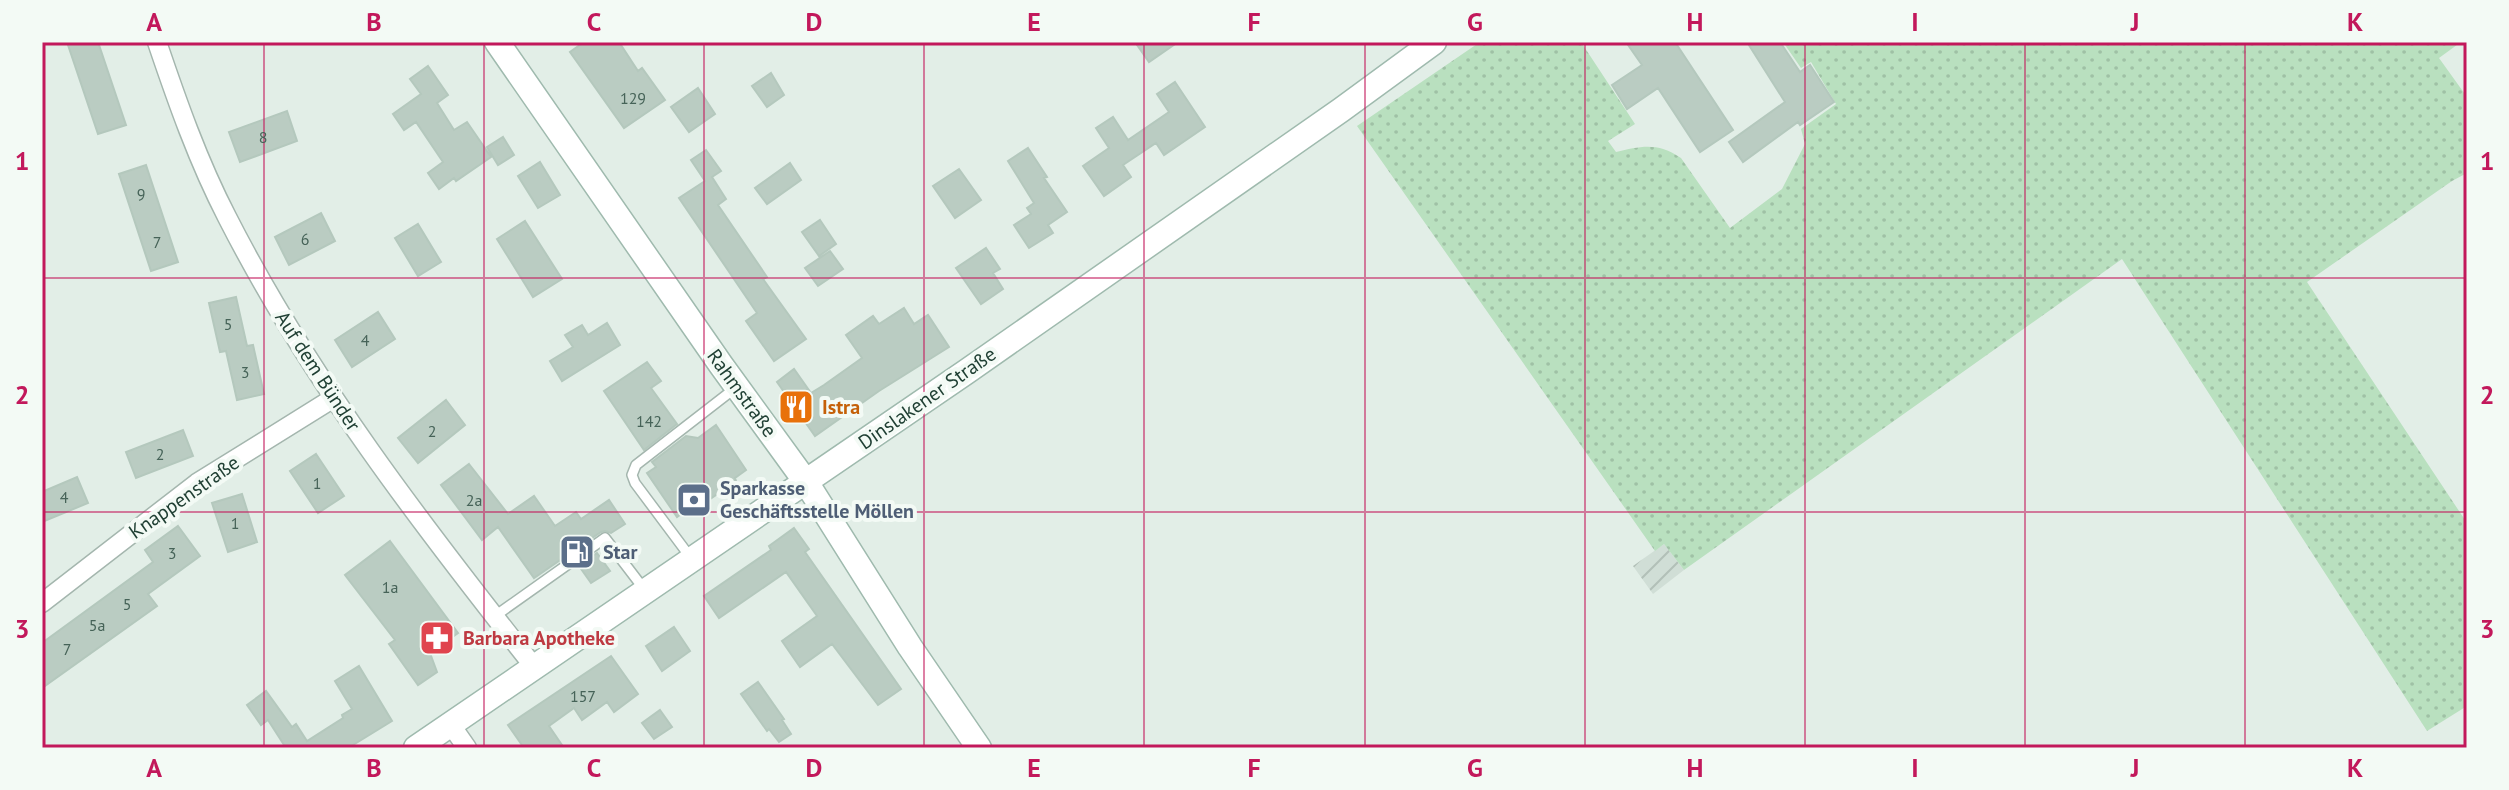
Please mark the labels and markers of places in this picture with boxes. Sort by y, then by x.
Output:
restaurant icon: Istra [777,388,815,426]
place label: Istra [822,394,860,420]
place label: Sparkasse Geschäftsstelle Möllen [720,475,914,524]
bank icon: Sparkasse Geschäftsstelle Möllen [675,481,713,519]
fuel station icon: Star [558,533,596,571]
place label: Star [603,539,638,565]
pharmacy icon: Barbara Apotheke [418,619,456,657]
place label: Barbara Apotheke [463,625,615,651]

